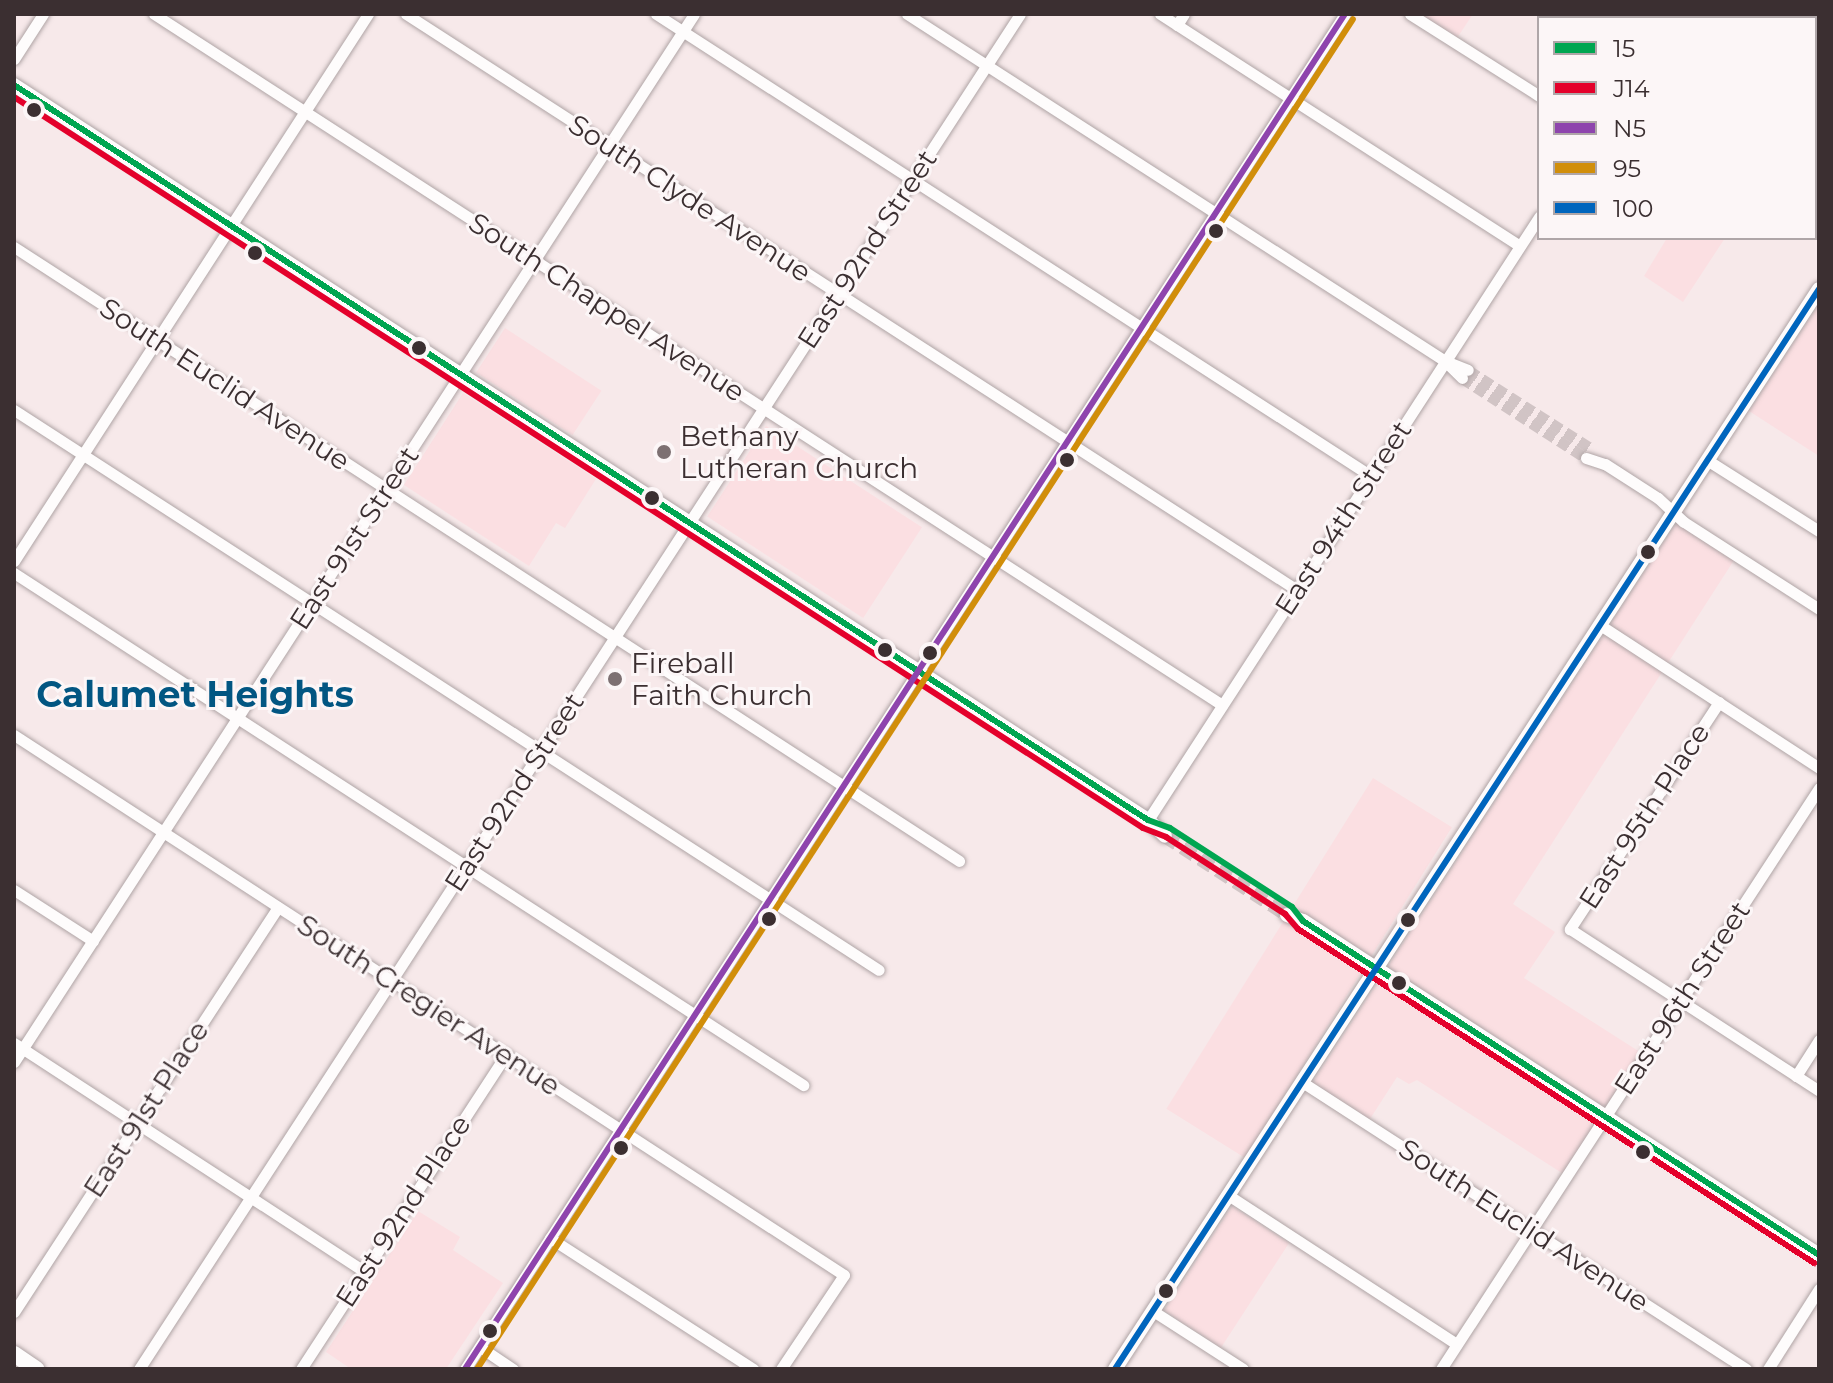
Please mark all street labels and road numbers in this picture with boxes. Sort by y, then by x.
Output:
street label: South Clyde Avenue [563,107,817,289]
street label: East 92nd Street [790,143,944,355]
street label: South Chappel Avenue [463,205,751,409]
street label: South Euclid Avenue [94,291,356,477]
street label: East 94th Street [1268,414,1418,622]
street label: East 91st Street [282,440,426,636]
street label: East 92nd Street [437,686,591,898]
street label: East 95th Place [1571,717,1717,915]
street label: East 96th Street [1607,895,1757,1101]
street label: South Cregier Avenue [291,907,567,1103]
street label: East 91st Place [76,1015,216,1203]
street label: East 92nd Place [328,1109,478,1313]
street label: South Euclid Avenue [1393,1132,1655,1318]

